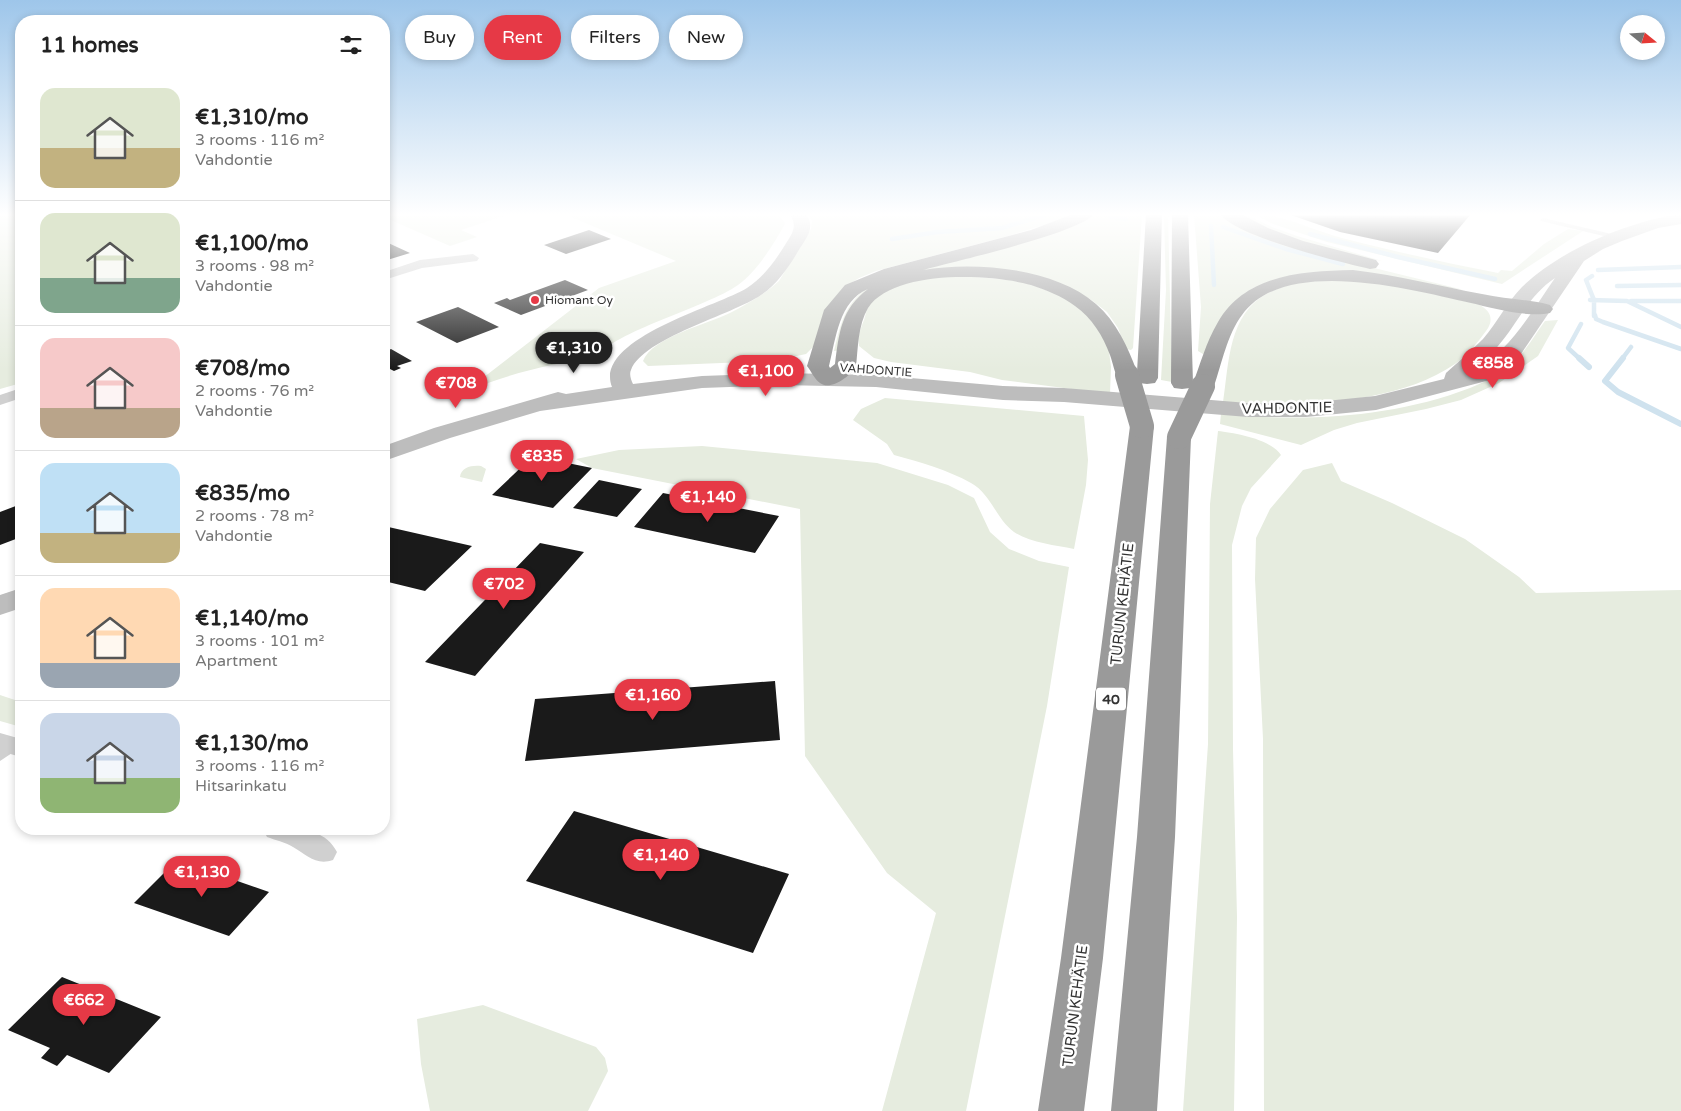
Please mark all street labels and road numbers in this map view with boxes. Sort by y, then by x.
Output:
street label: VAHDONTIE [839,360,913,380]
street label: VAHDONTIE [1241,398,1333,418]
street label: TURUN KEHÄTIE [1107,542,1137,666]
road number: 40 [1096,688,1126,711]
street label: TURUN KEHÄTIE [1059,944,1091,1068]

